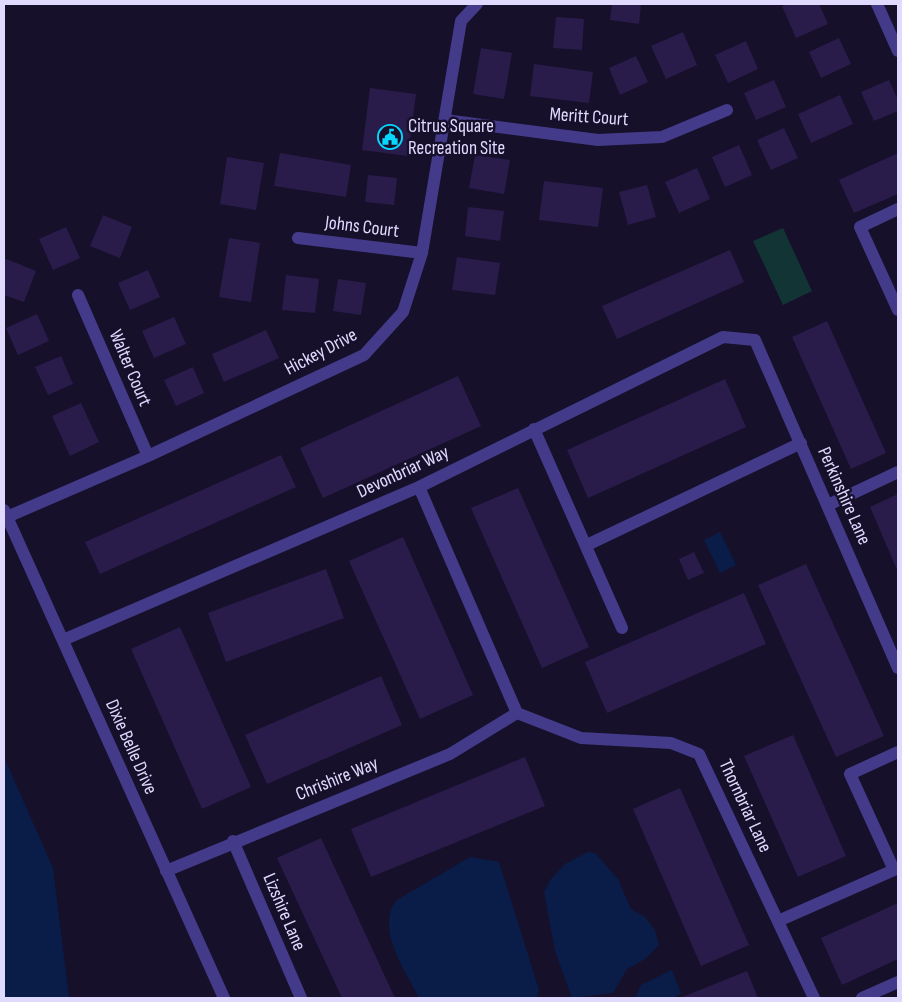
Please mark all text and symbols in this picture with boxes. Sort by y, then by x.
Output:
street label: Meritt Court [549,103,629,131]
place label: Citrus Square Recreation Site [408,115,505,160]
public building icon: Citrus Square Recreation Site [377,124,403,150]
street label: Johns Court [323,211,400,243]
street label: Hickey Drive [281,323,361,381]
street label: Walter Court [104,326,156,410]
street label: Devonbriar Way [353,440,453,503]
street label: Perkinshire Lane [812,444,876,548]
street label: Dixie Belle Drive [100,696,162,798]
street label: Chrishire Way [292,752,382,806]
street label: Thornbriar Lane [713,756,777,856]
street label: Lizshire Lane [257,870,311,954]

